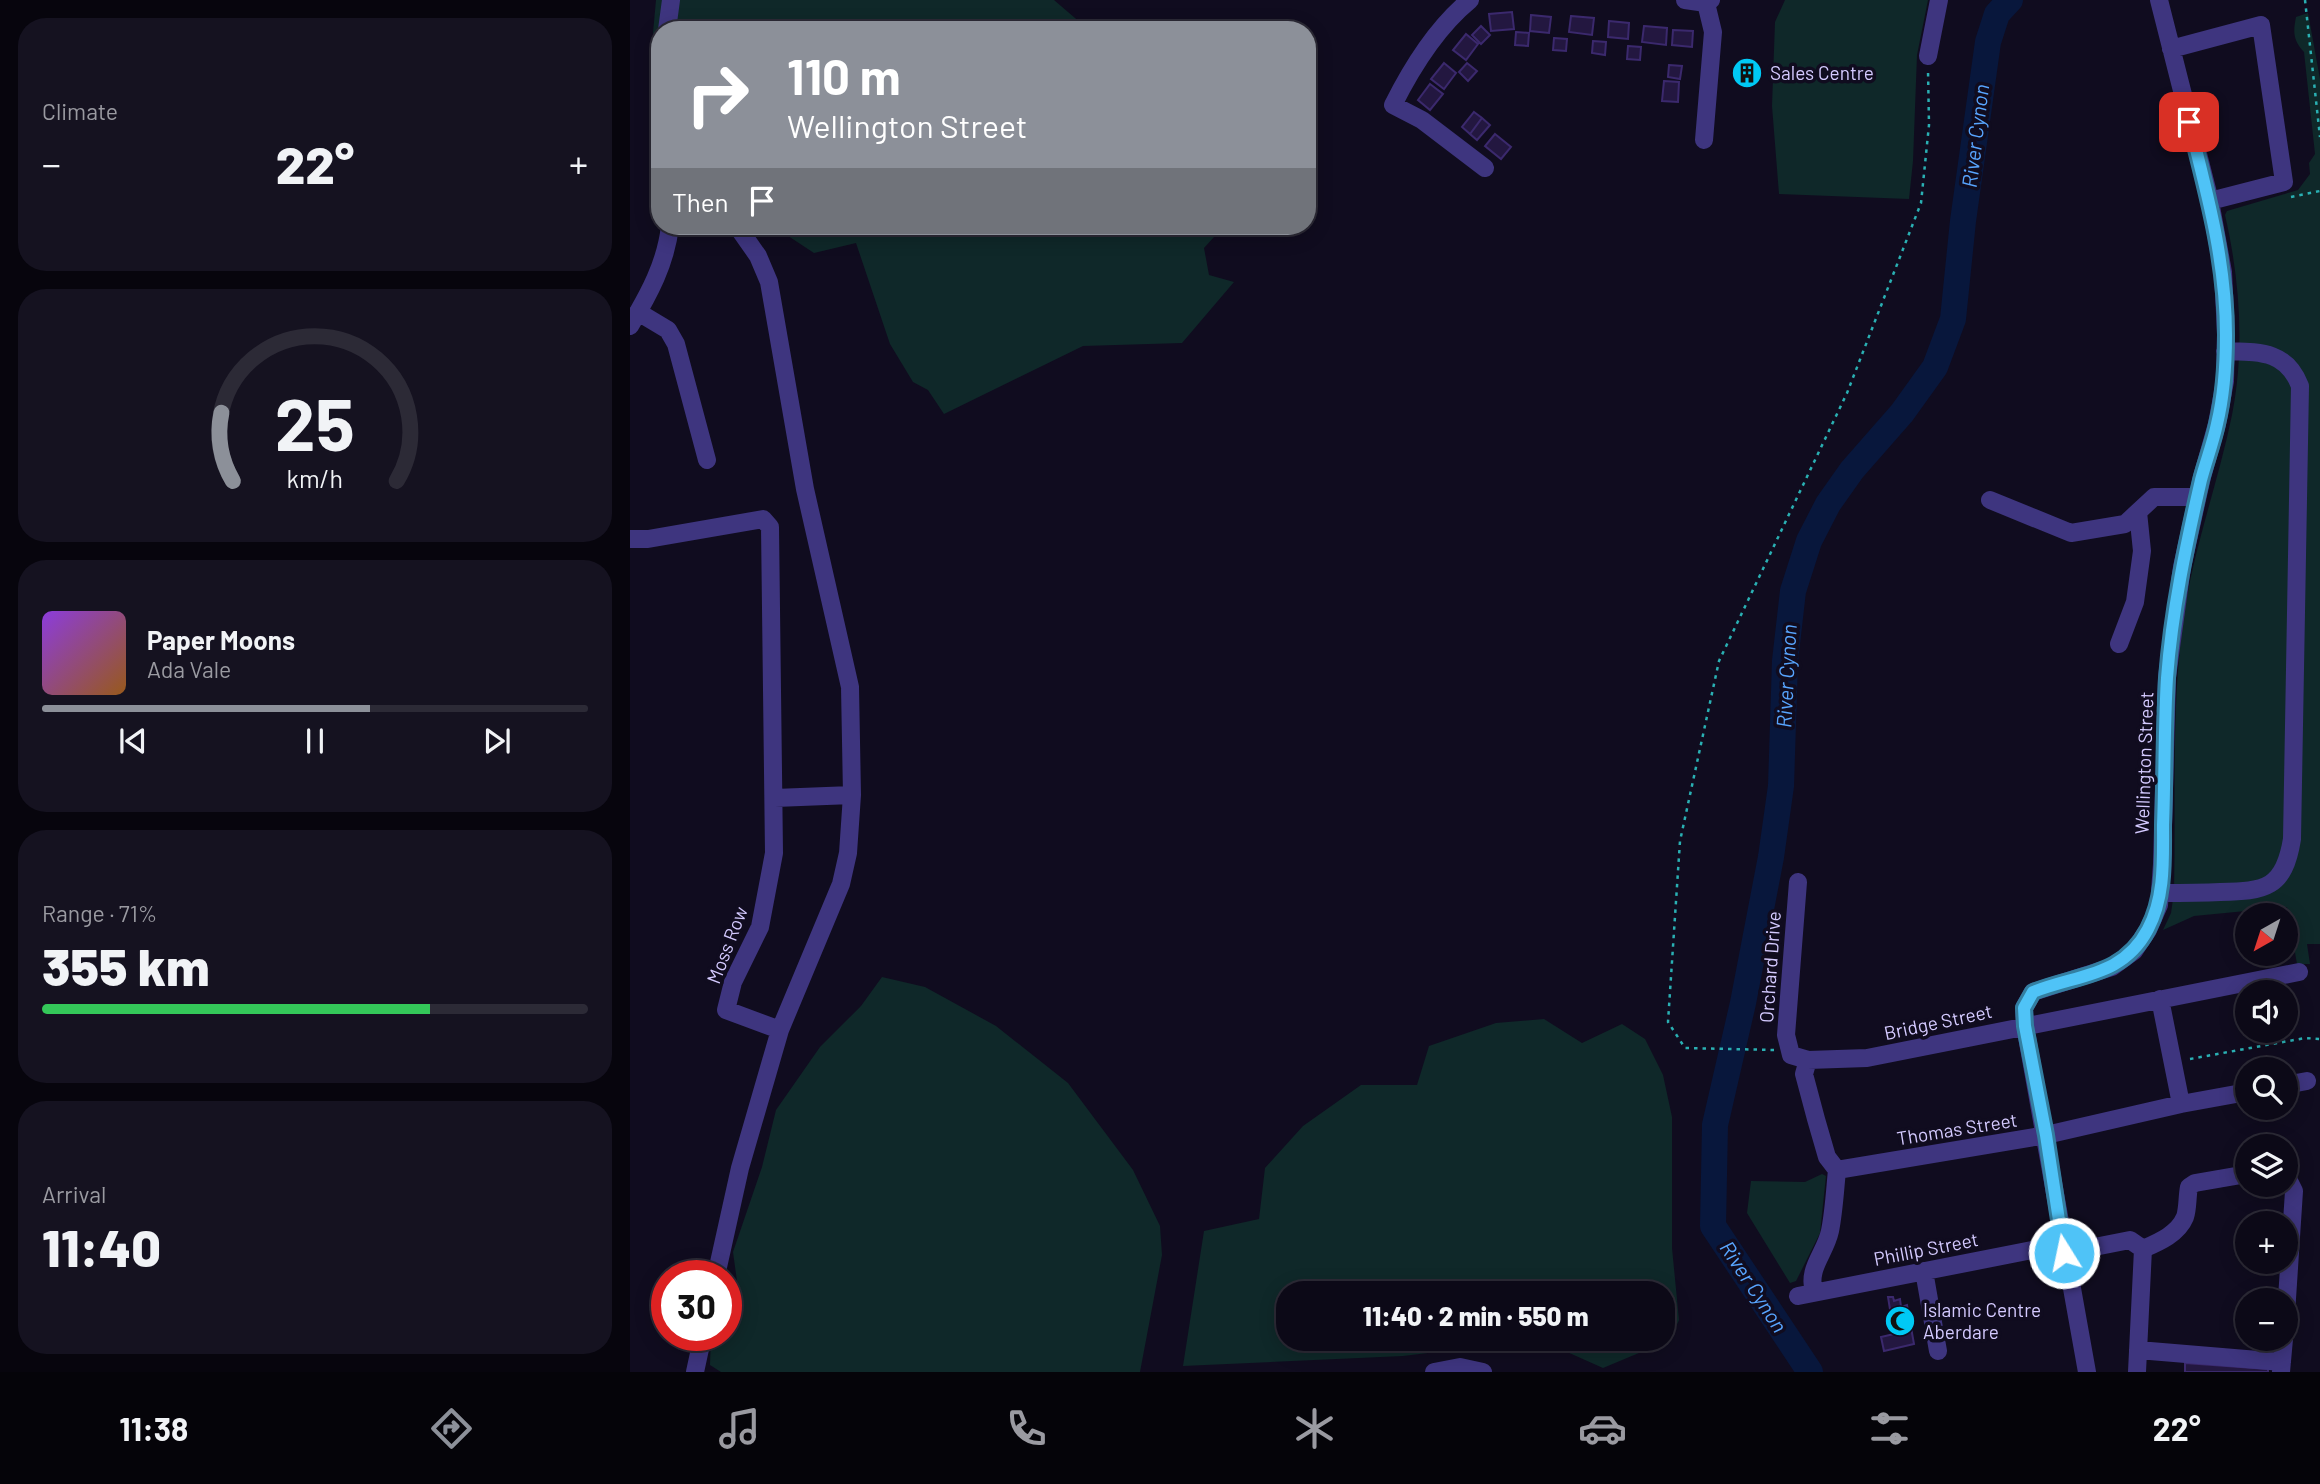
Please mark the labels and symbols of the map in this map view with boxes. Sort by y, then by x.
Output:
building icon: Sales Centre [1730,56,1764,90]
place label: Sales Centre [1770,61,1874,84]
water label: River Cynon [1956,83,1993,189]
pin [2159,92,2219,152]
water label: River Cynon [1770,623,1801,729]
street label: Wellington Street [2130,691,2157,835]
street label: Moss Row [701,903,752,987]
north arrow [2235,903,2298,966]
street label: Orchard Drive [1754,910,1785,1024]
street label: Bridge Street [1882,999,1994,1044]
street label: Thomas Street [1895,1108,2019,1149]
position arrow [2027,1216,2101,1290]
street label: Phillip Street [1872,1227,1980,1270]
water label: River Cynon [1715,1236,1793,1337]
speed limit sign: 30 [651,1260,742,1351]
place label: Islamic Centre Aberdare [1923,1298,2041,1343]
mosque icon: Islamic Centre Aberdare [1883,1304,1917,1338]

